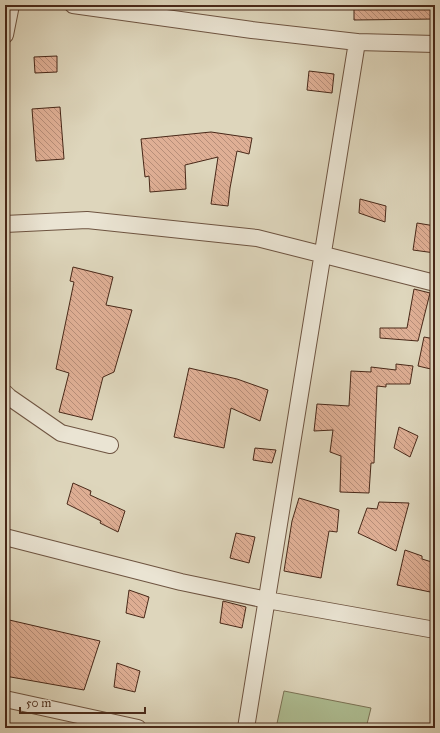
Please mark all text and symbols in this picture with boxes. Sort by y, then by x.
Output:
scale bar [20,689,145,715]
text: 50 m [26,696,51,710]

